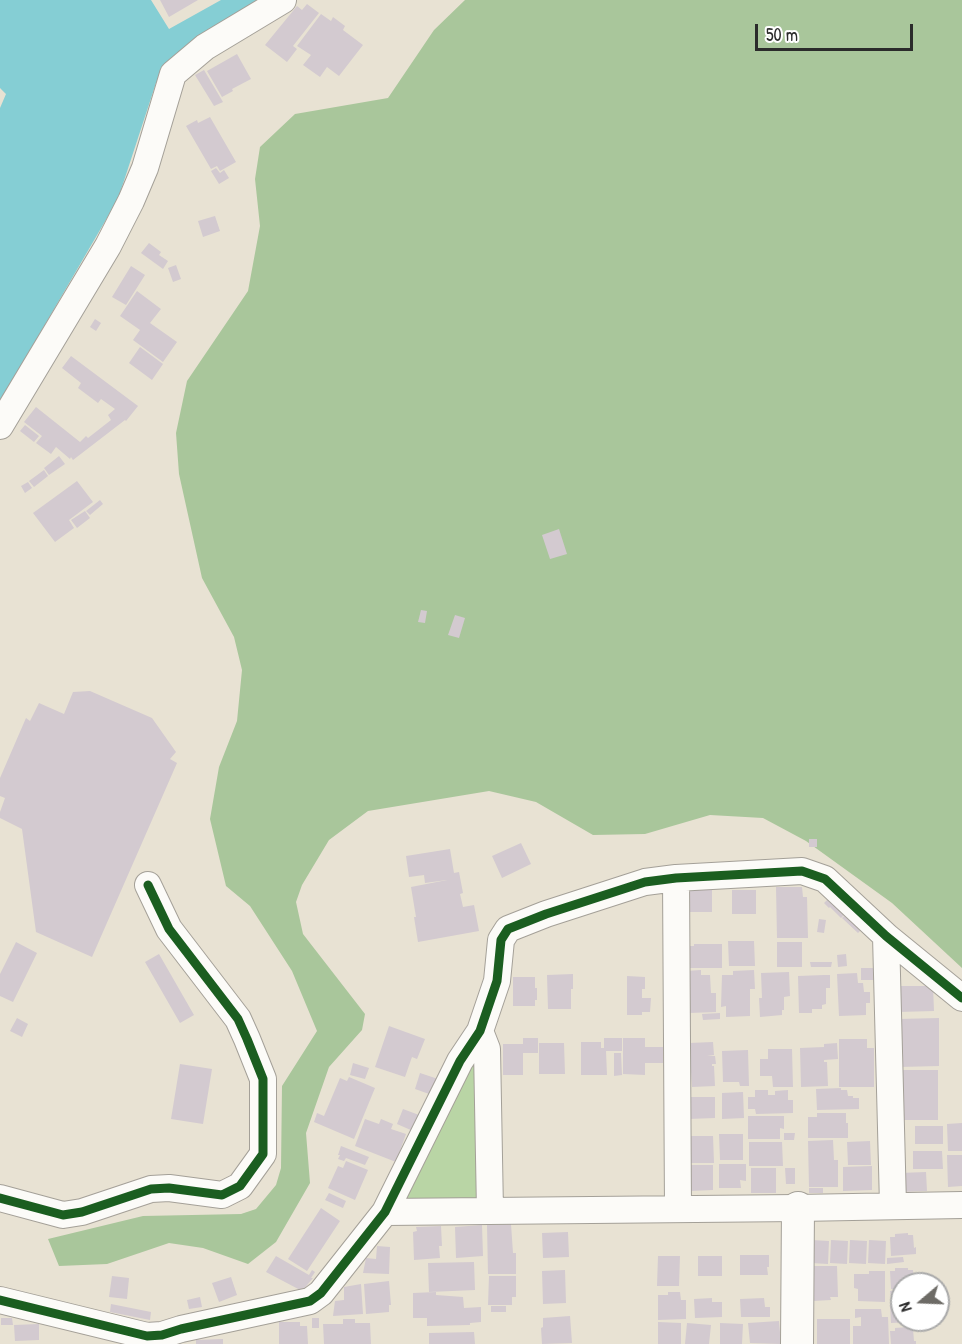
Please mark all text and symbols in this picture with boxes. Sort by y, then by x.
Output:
scale bar [758,12,916,50]
text: 50 m [766,22,798,47]
north arrow [890,1272,950,1332]
text: N [893,1300,917,1315]

